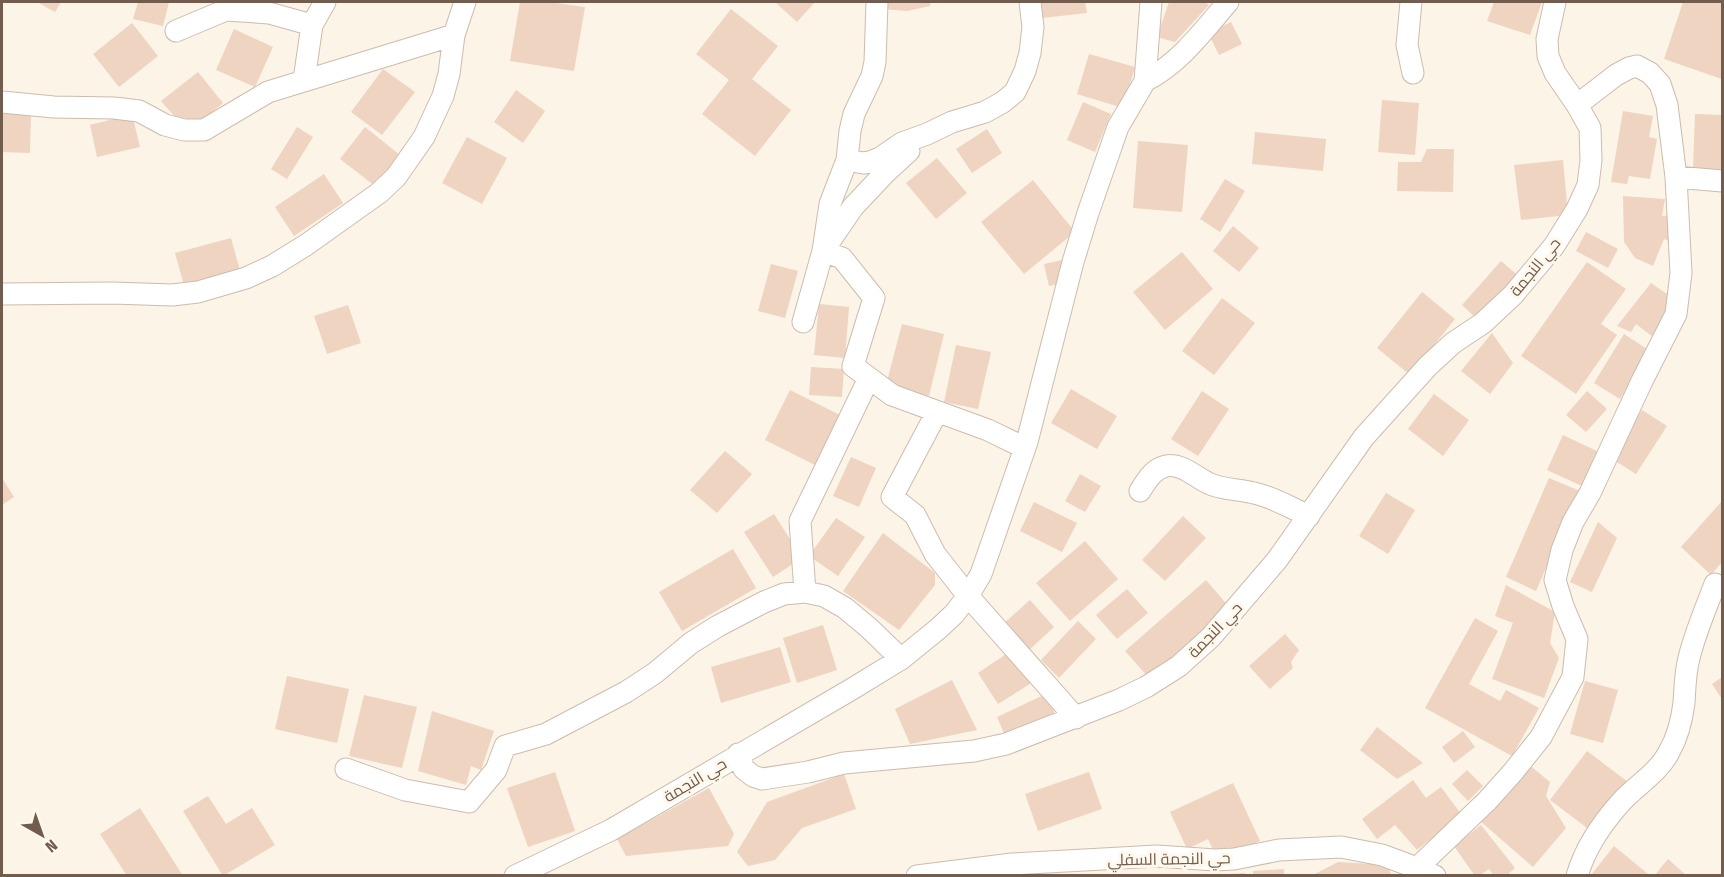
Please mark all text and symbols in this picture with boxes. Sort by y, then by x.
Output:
street label: حي النجمة [1506,234,1567,303]
street label: حي النجمة [1184,598,1249,665]
street label: حي النجمة [660,754,732,810]
north arrow [12,805,72,865]
text: N [42,836,61,856]
street label: حي النجمة السفلي [1107,848,1231,874]

